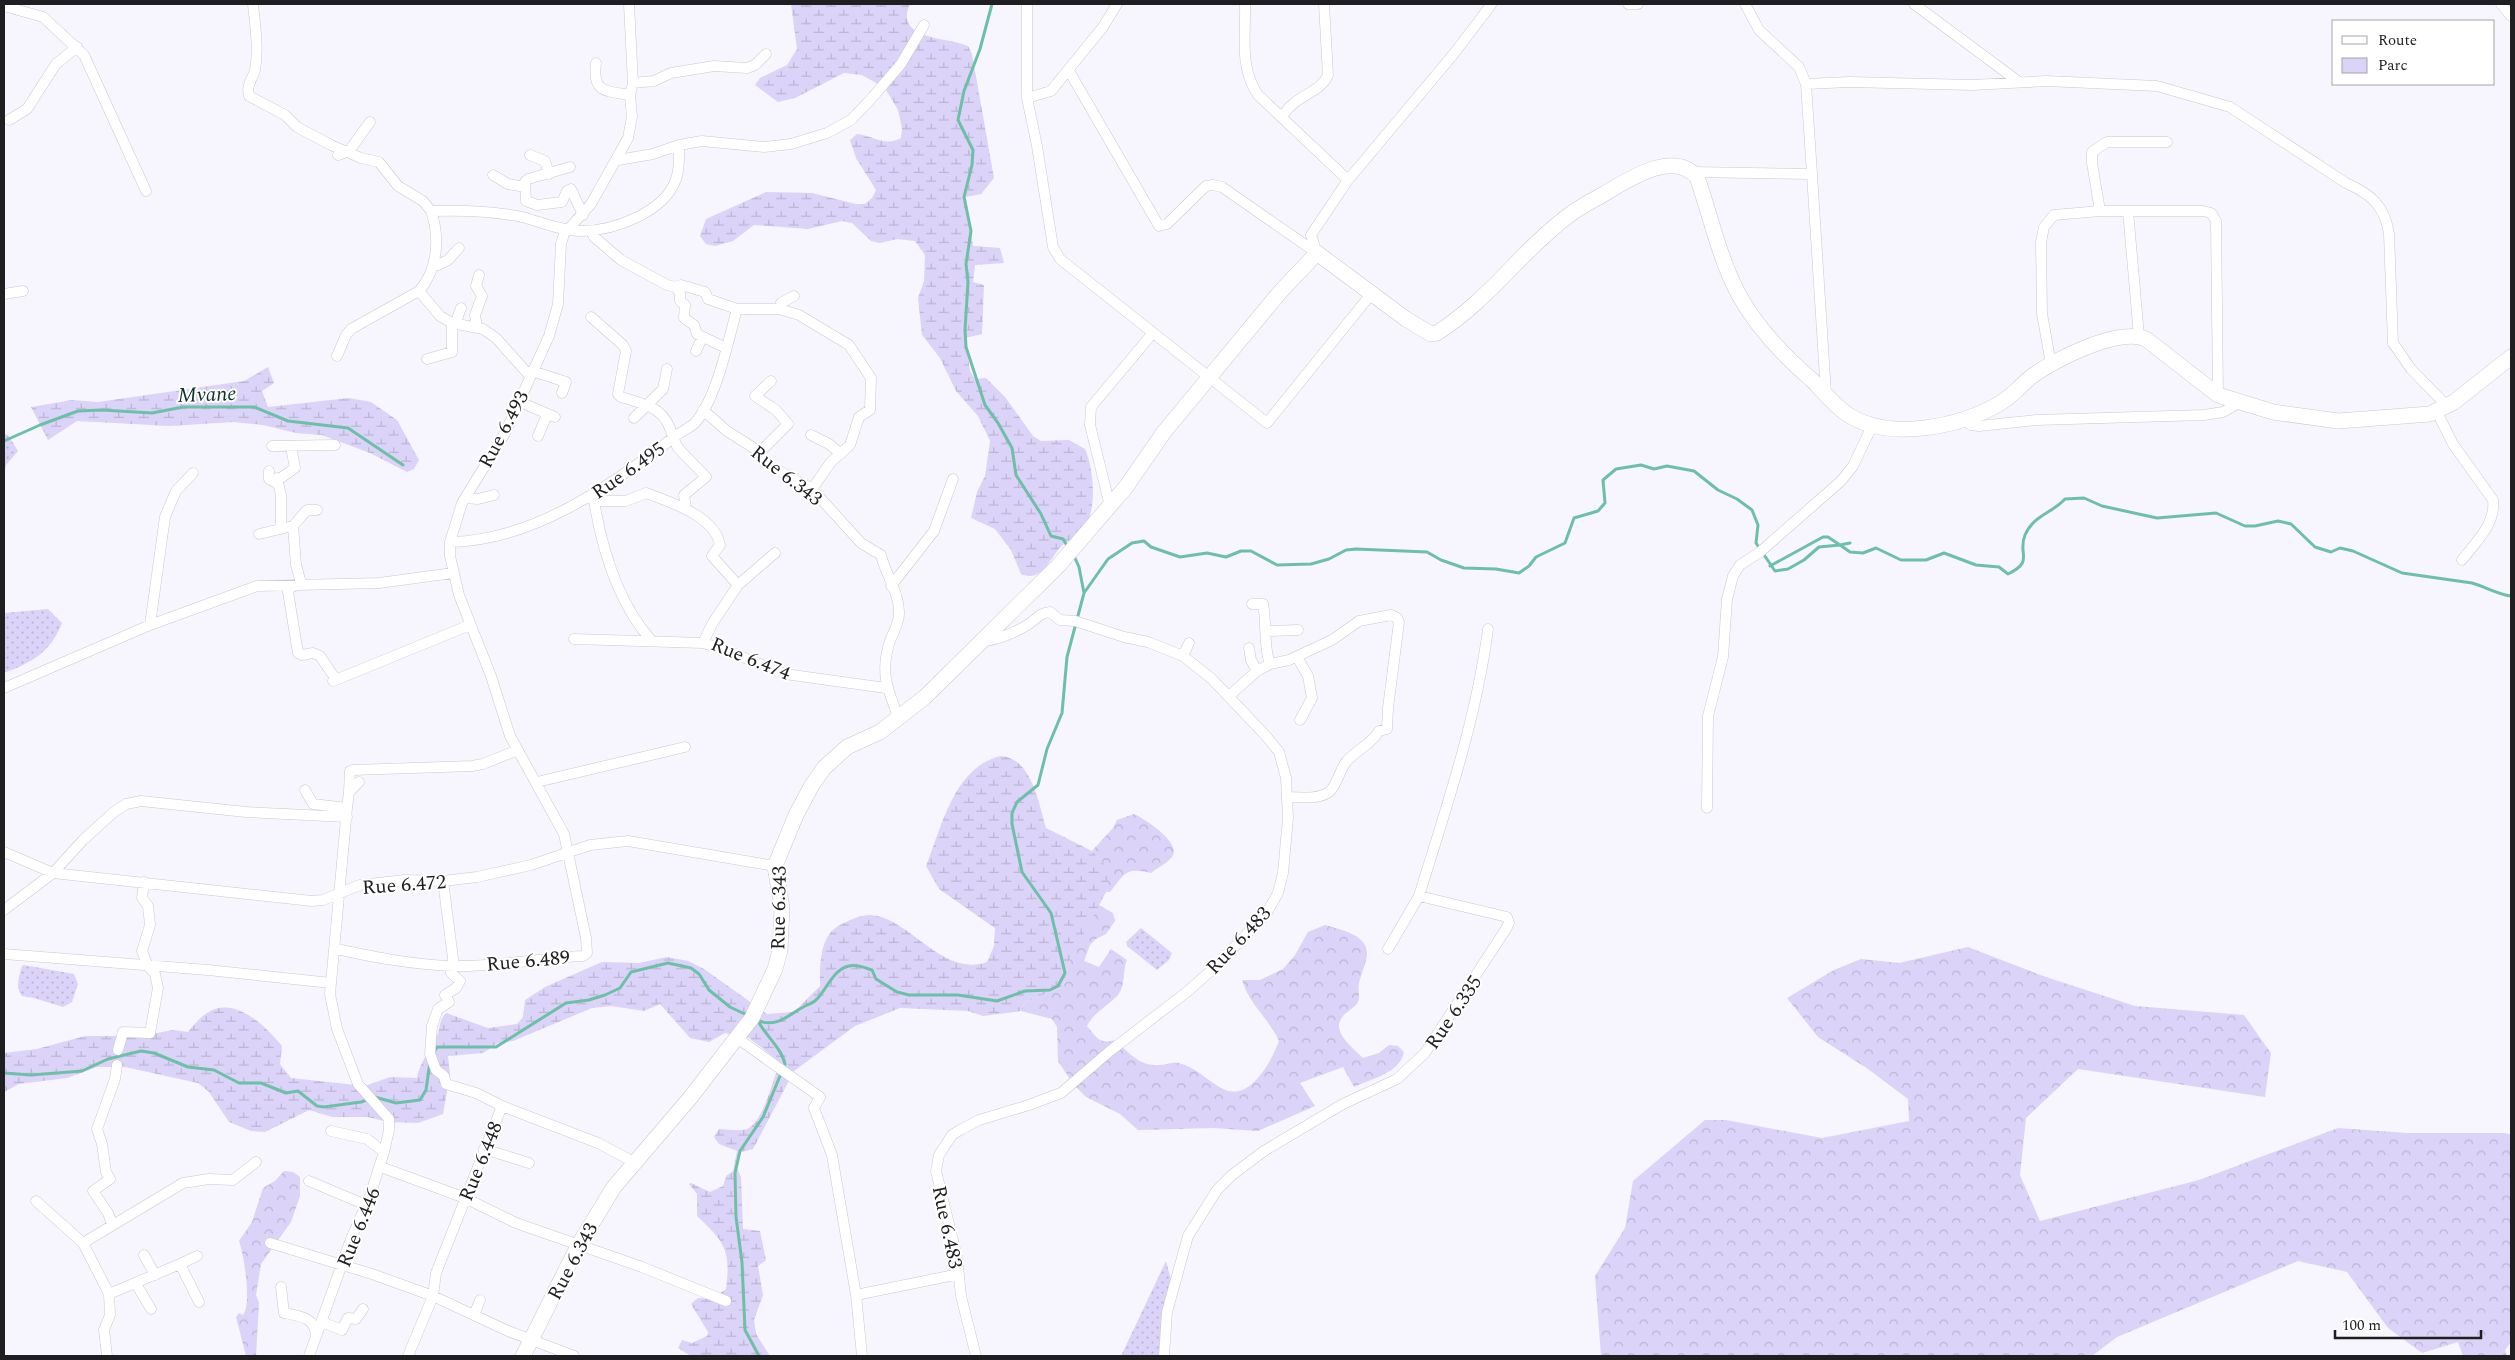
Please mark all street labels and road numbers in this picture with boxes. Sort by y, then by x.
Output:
street label: Rue 6.493 [471,385,537,474]
street label: Rue 6.495 [586,434,672,507]
street label: Rue 6.343 [744,438,829,514]
street label: Rue 6.474 [706,629,795,689]
street label: Rue 6.343 [763,866,795,950]
street label: Rue 6.472 [361,867,447,903]
street label: Rue 6.483 [1199,900,1278,982]
street label: Rue 6.489 [485,942,571,980]
street label: Rue 6.335 [1418,969,1490,1056]
street label: Rue 6.448 [451,1117,511,1206]
street label: Rue 6.446 [329,1183,389,1272]
street label: Rue 6.483 [924,1183,970,1271]
street label: Rue 6.343 [540,1217,606,1306]

